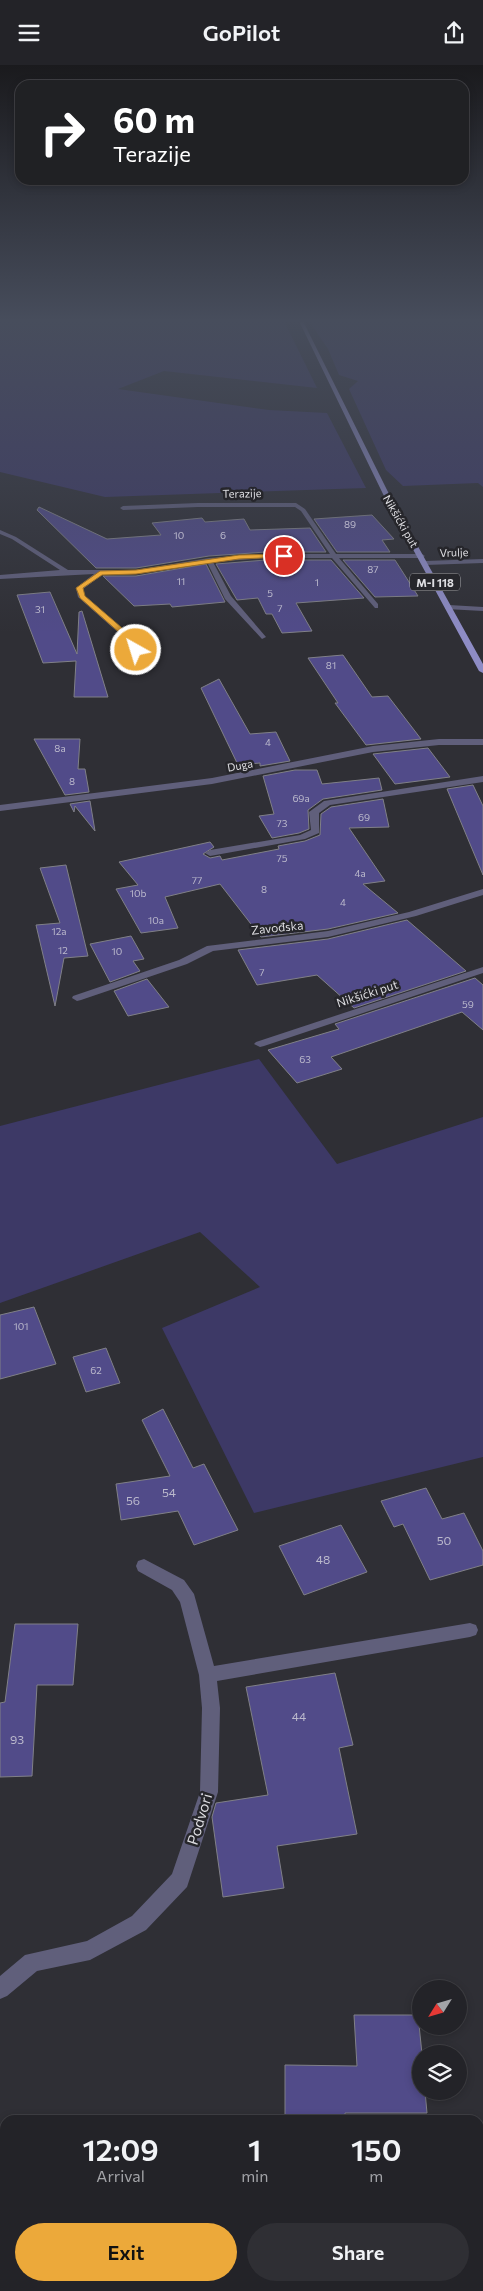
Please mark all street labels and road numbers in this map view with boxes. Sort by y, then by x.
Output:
street label: Terazije [222,486,262,500]
street label: Nikšićki put [381,492,421,550]
street label: Vrulje [439,545,469,559]
road number: M-I 118 [410,573,460,591]
street label: Duga [226,756,254,774]
street label: Zavođska [250,917,304,937]
street label: Nikšićki put [335,976,400,1010]
street label: Podvori [183,1791,215,1847]

